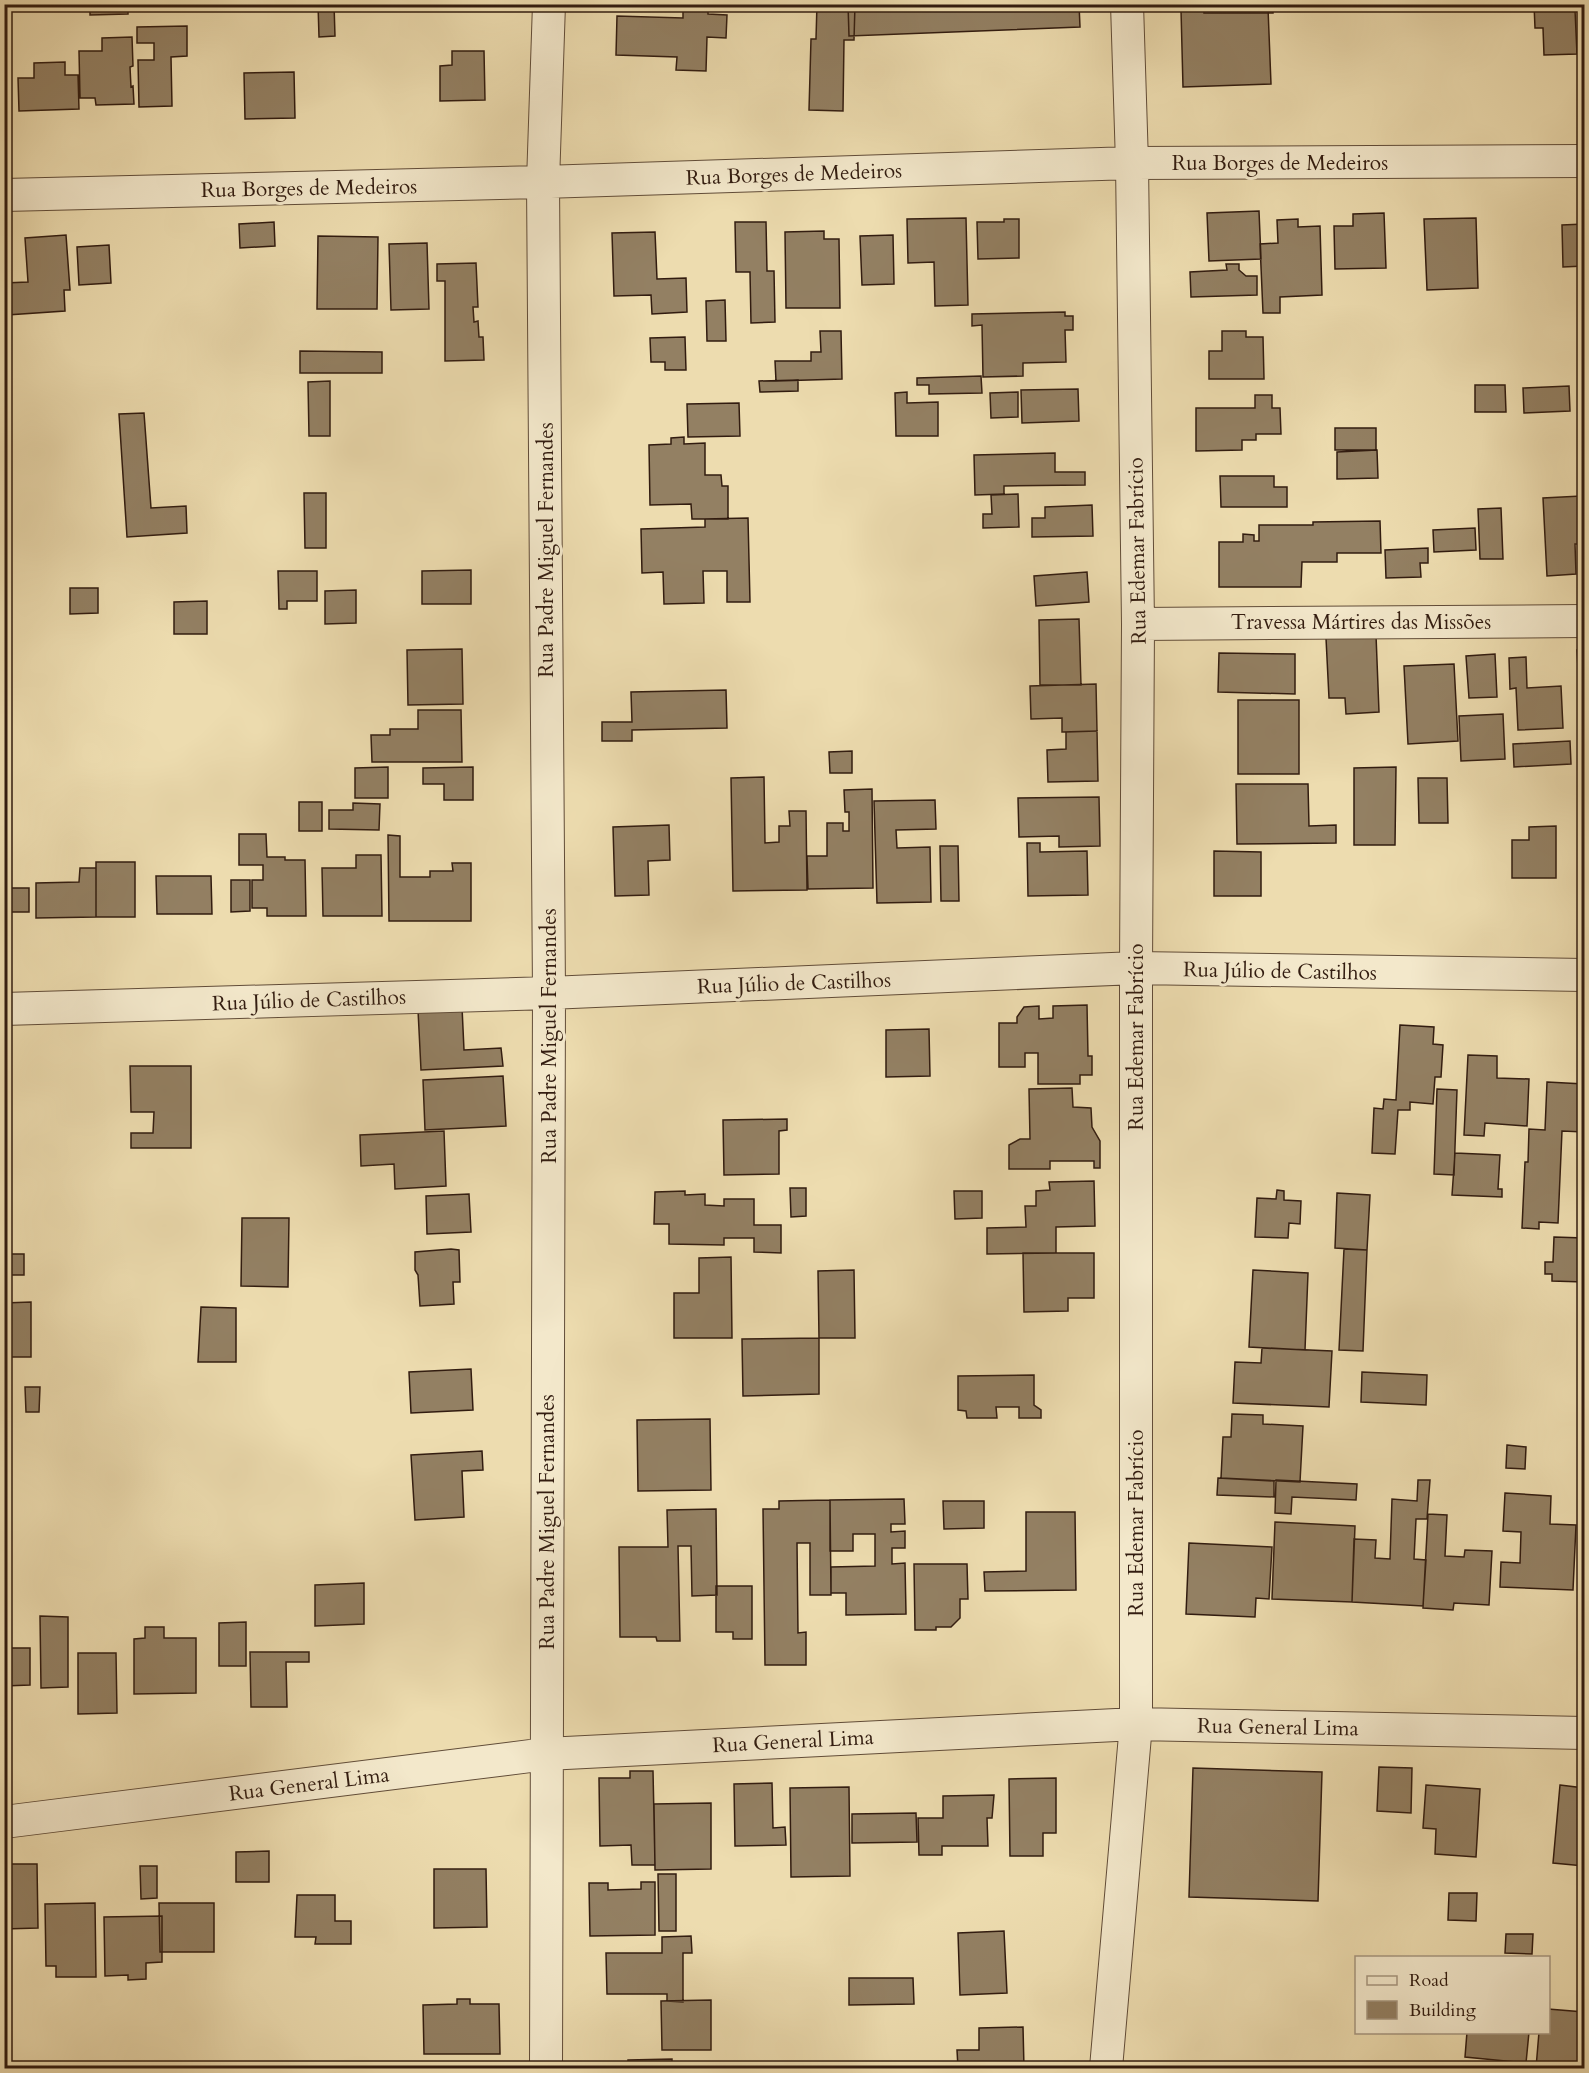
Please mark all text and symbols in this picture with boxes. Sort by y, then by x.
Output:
street label: Rua Borges de Medeiros [1172,149,1388,178]
street label: Rua Borges de Medeiros [685,156,903,193]
street label: Rua Borges de Medeiros [201,172,417,205]
street label: Rua Padre Miguel Fernandes [532,422,561,678]
street label: Rua Edemar Fabrício [1121,457,1154,645]
street label: Travessa Mártires das Missões [1231,608,1491,637]
street label: Rua Padre Miguel Fernandes [535,908,564,1164]
street label: Rua Edemar Fabrício [1122,943,1151,1131]
street label: Rua Júlio de Castilhos [1183,955,1377,988]
street label: Rua Júlio de Castilhos [697,966,891,1001]
street label: Rua Júlio de Castilhos [212,983,406,1018]
street label: Rua Padre Miguel Fernandes [533,1394,562,1650]
street label: Rua Edemar Fabrício [1122,1429,1151,1617]
street label: Rua General Lima [1197,1712,1359,1743]
street label: Rua General Lima [712,1723,874,1760]
street label: Rua General Lima [227,1760,391,1809]
legend [1355,1956,1550,2034]
text: Road [1409,1968,1449,1993]
text: Building [1409,1998,1477,2023]

